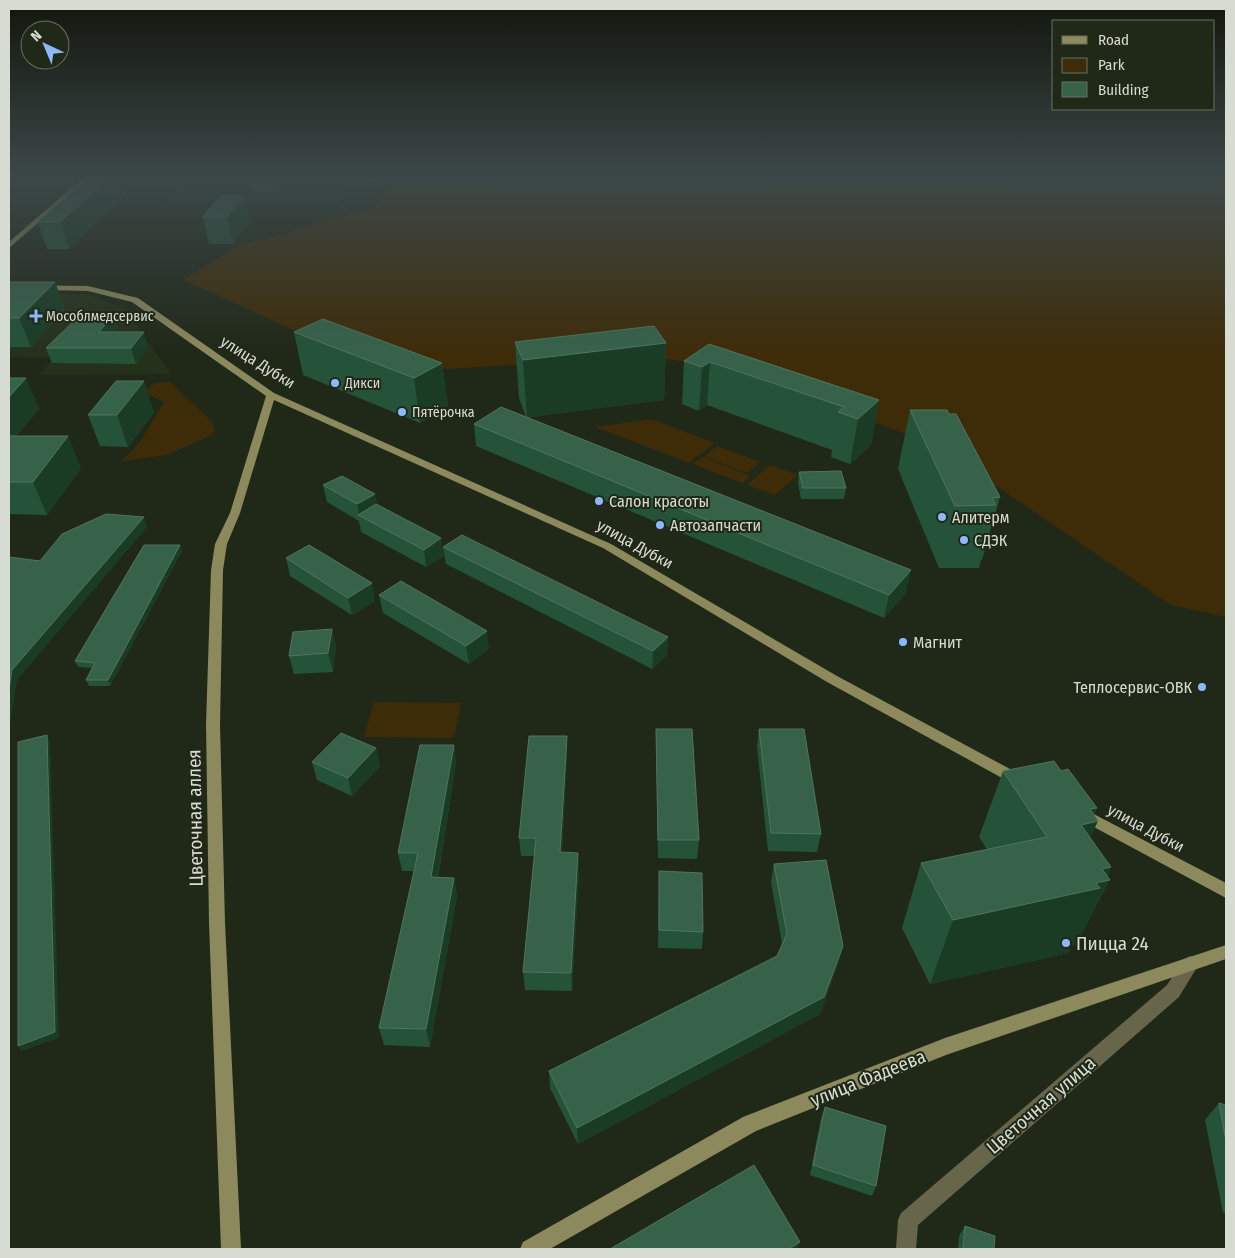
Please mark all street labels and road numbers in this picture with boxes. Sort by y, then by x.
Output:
street label: улица Дубки [217,332,299,392]
street label: улица Дубки [594,515,676,573]
street label: Цветочная аллея [182,749,208,887]
street label: улица Дубки [1104,800,1188,856]
street label: улица Фадеева [807,1044,929,1112]
street label: Цветочная улица [982,1051,1100,1159]

